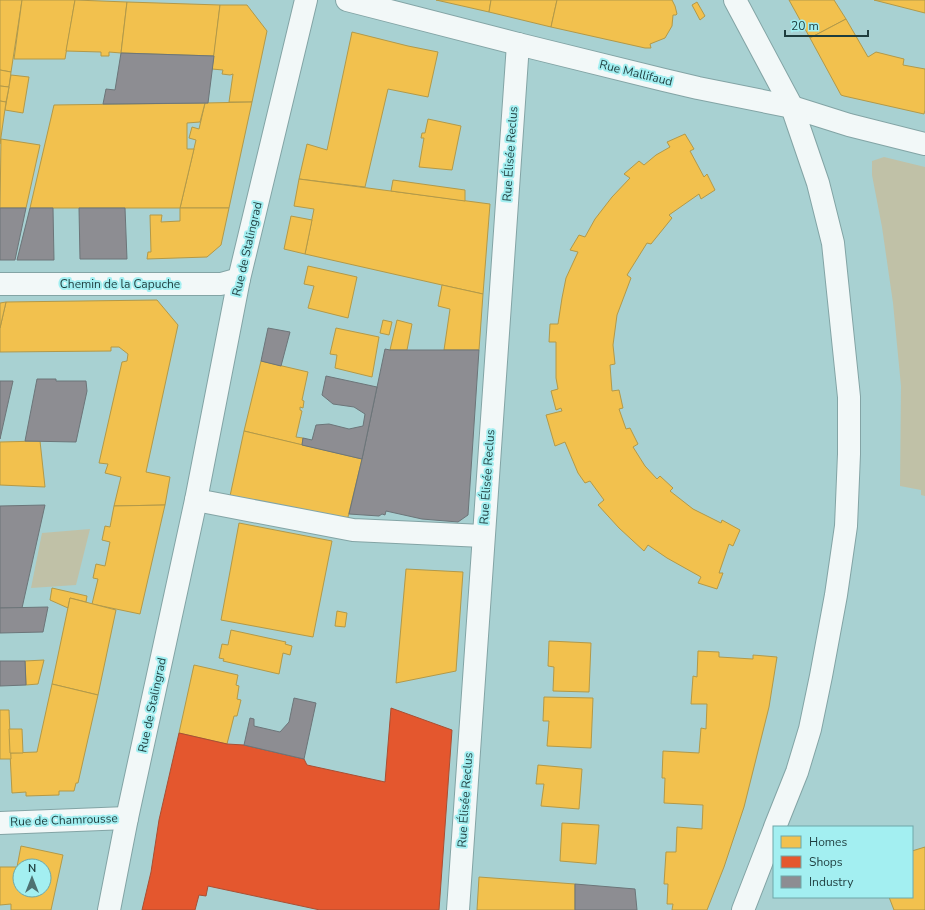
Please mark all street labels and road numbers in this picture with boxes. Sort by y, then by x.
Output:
street label: Rue Mallifaud [598,56,674,90]
street label: Rue Élisée Reclus [499,106,521,202]
street label: Rue de Stalingrad [228,200,266,298]
street label: Chemin de la Capuche [60,276,180,292]
street label: Rue Élisée Reclus [476,429,498,525]
street label: Rue de Stalingrad [134,656,170,754]
street label: Rue Élisée Reclus [454,752,476,848]
street label: Rue de Chamrousse [10,810,118,830]

